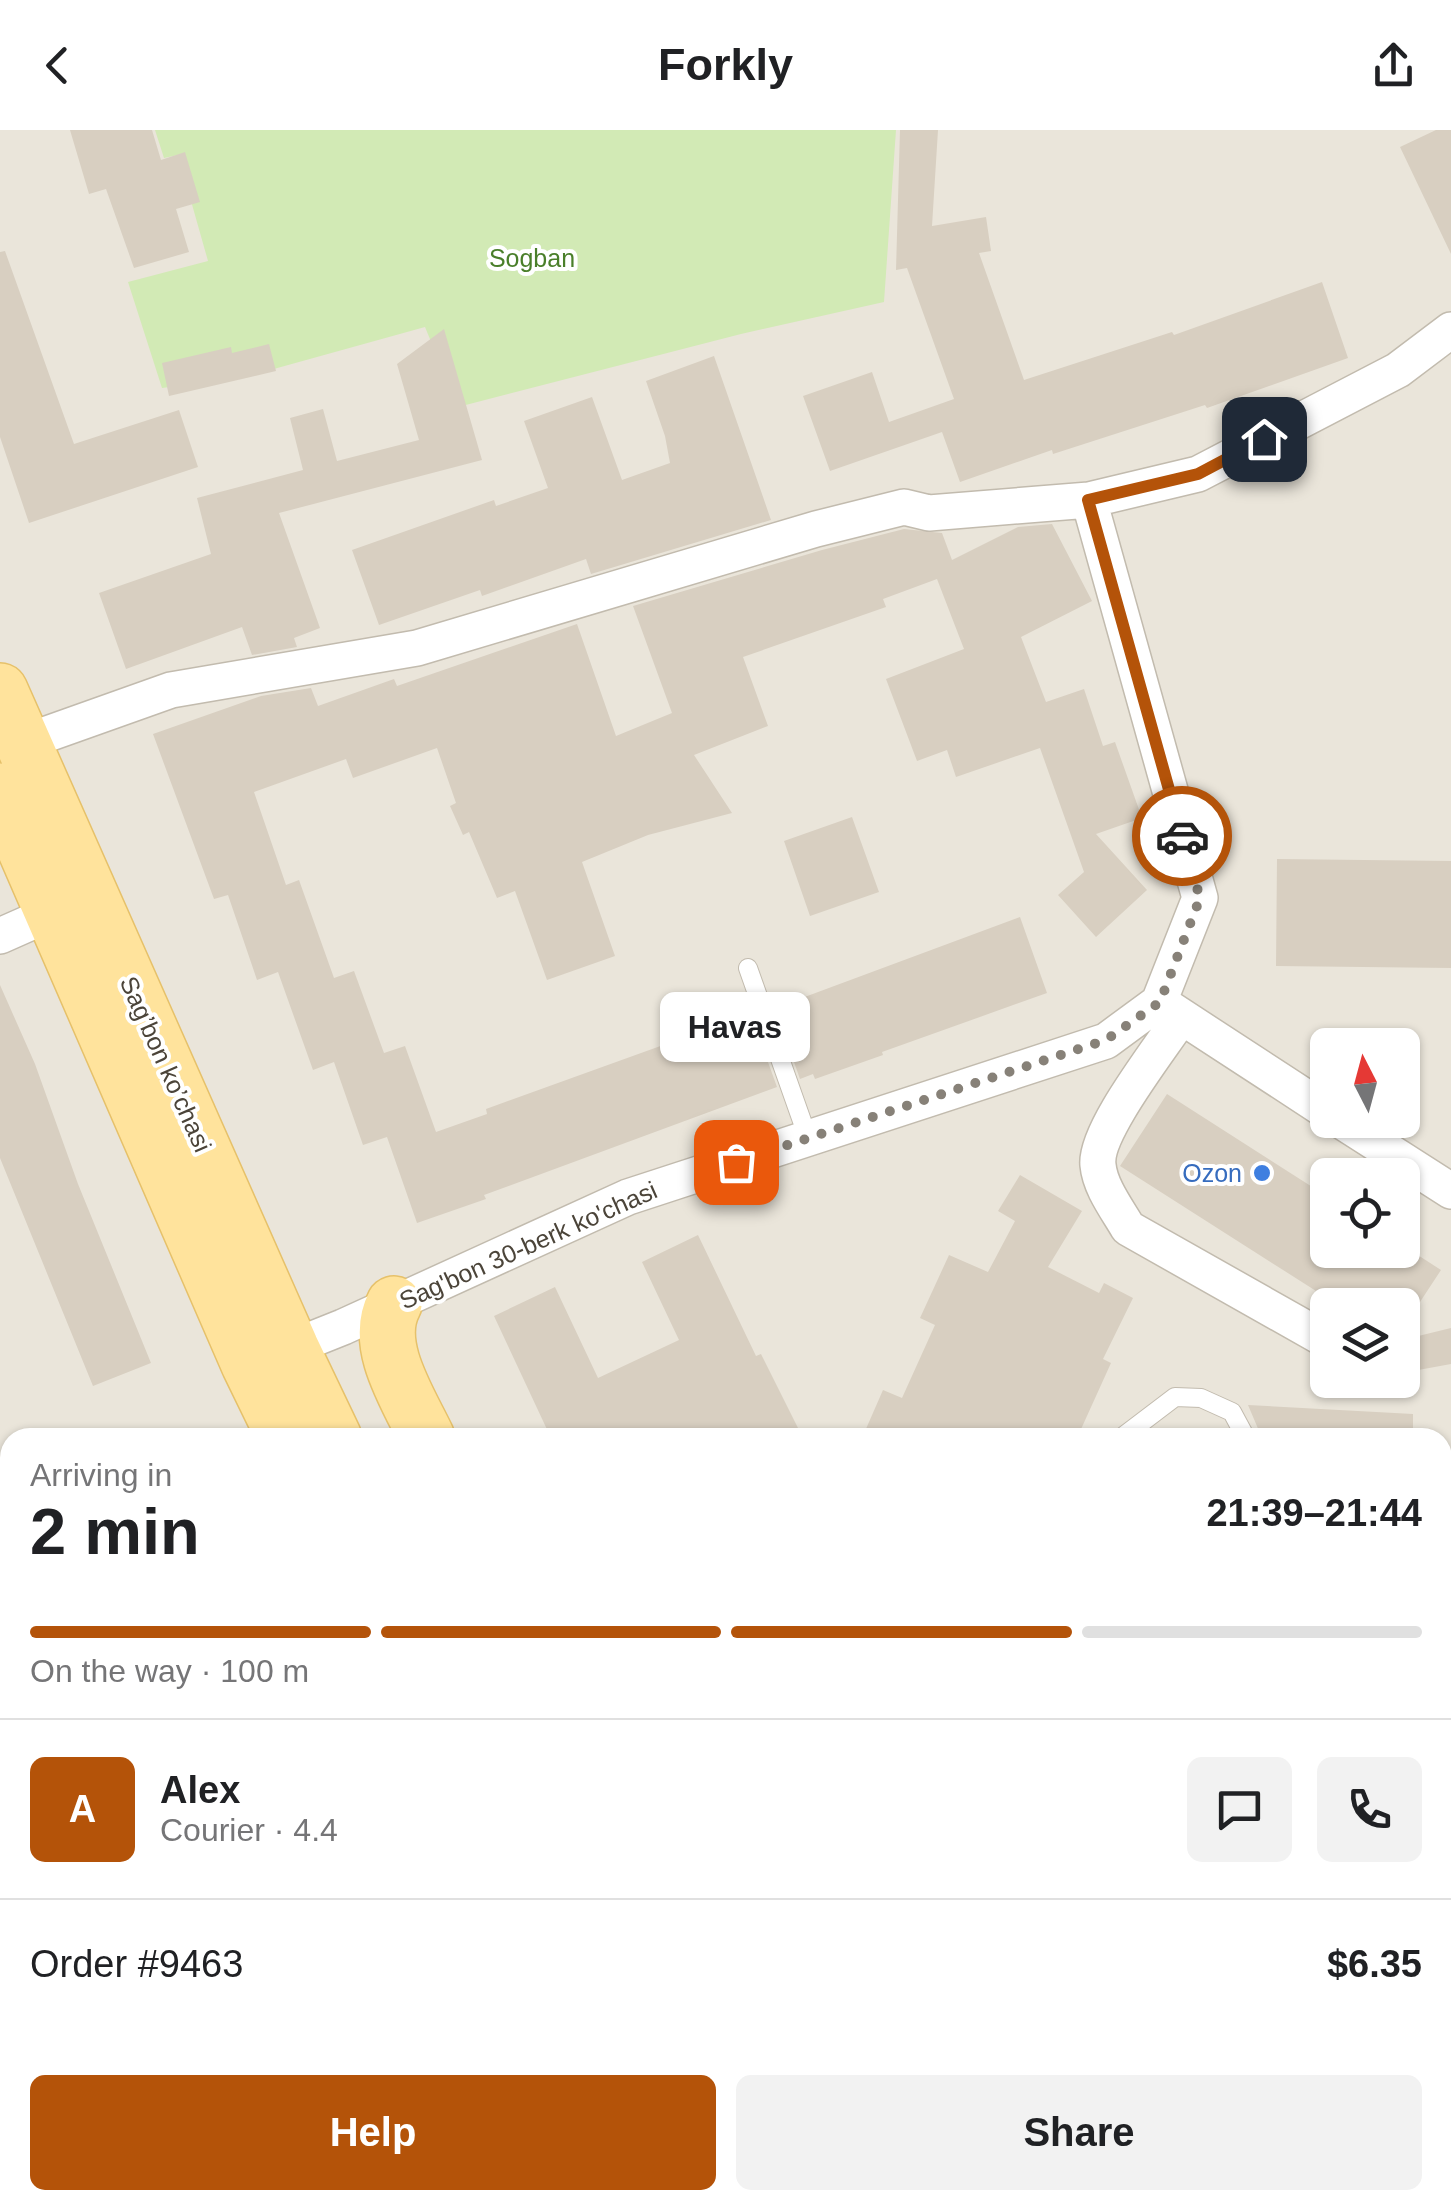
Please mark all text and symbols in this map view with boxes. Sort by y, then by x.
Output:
icon: back [30,38,85,93]
icon: share [1366,38,1421,93]
text: Forkly [658,39,793,90]
park label: Sogban [489,244,575,272]
pin [1222,397,1307,482]
icon: home [1237,412,1292,467]
courier [1132,786,1232,886]
icon: car [1155,809,1210,864]
street label: Sag’bon ko’chasi [115,972,217,1156]
callout: Havas [661,992,811,1062]
text: Havas [688,1009,782,1045]
north arrow [1310,1028,1420,1138]
map controls [1310,1028,1420,1398]
pin [694,1120,779,1205]
icon: bag [709,1135,764,1190]
button: locate [1310,1158,1420,1268]
place label: Ozon [1182,1159,1242,1187]
marker: Ozon [1251,1162,1273,1184]
street label: Sag'bon 30-berk ko'chasi [395,1175,661,1315]
button: layers [1310,1288,1420,1398]
text: Arriving in [30,1457,172,1493]
text: 21:39–21:44 [1206,1492,1422,1534]
text: 2 min [30,1495,200,1568]
text: On the way · 100 m [30,1653,309,1689]
button: chat [1187,1757,1292,1862]
button: phone [1317,1757,1422,1862]
text: Alex [160,1769,240,1811]
text: A [69,1788,96,1830]
text: Courier · 4.4 [160,1812,338,1848]
text: Order #9463 [30,1943,243,1985]
text: $6.35 [1327,1943,1422,1985]
button: Help [30,2075,716,2190]
button: Share [736,2075,1422,2190]

